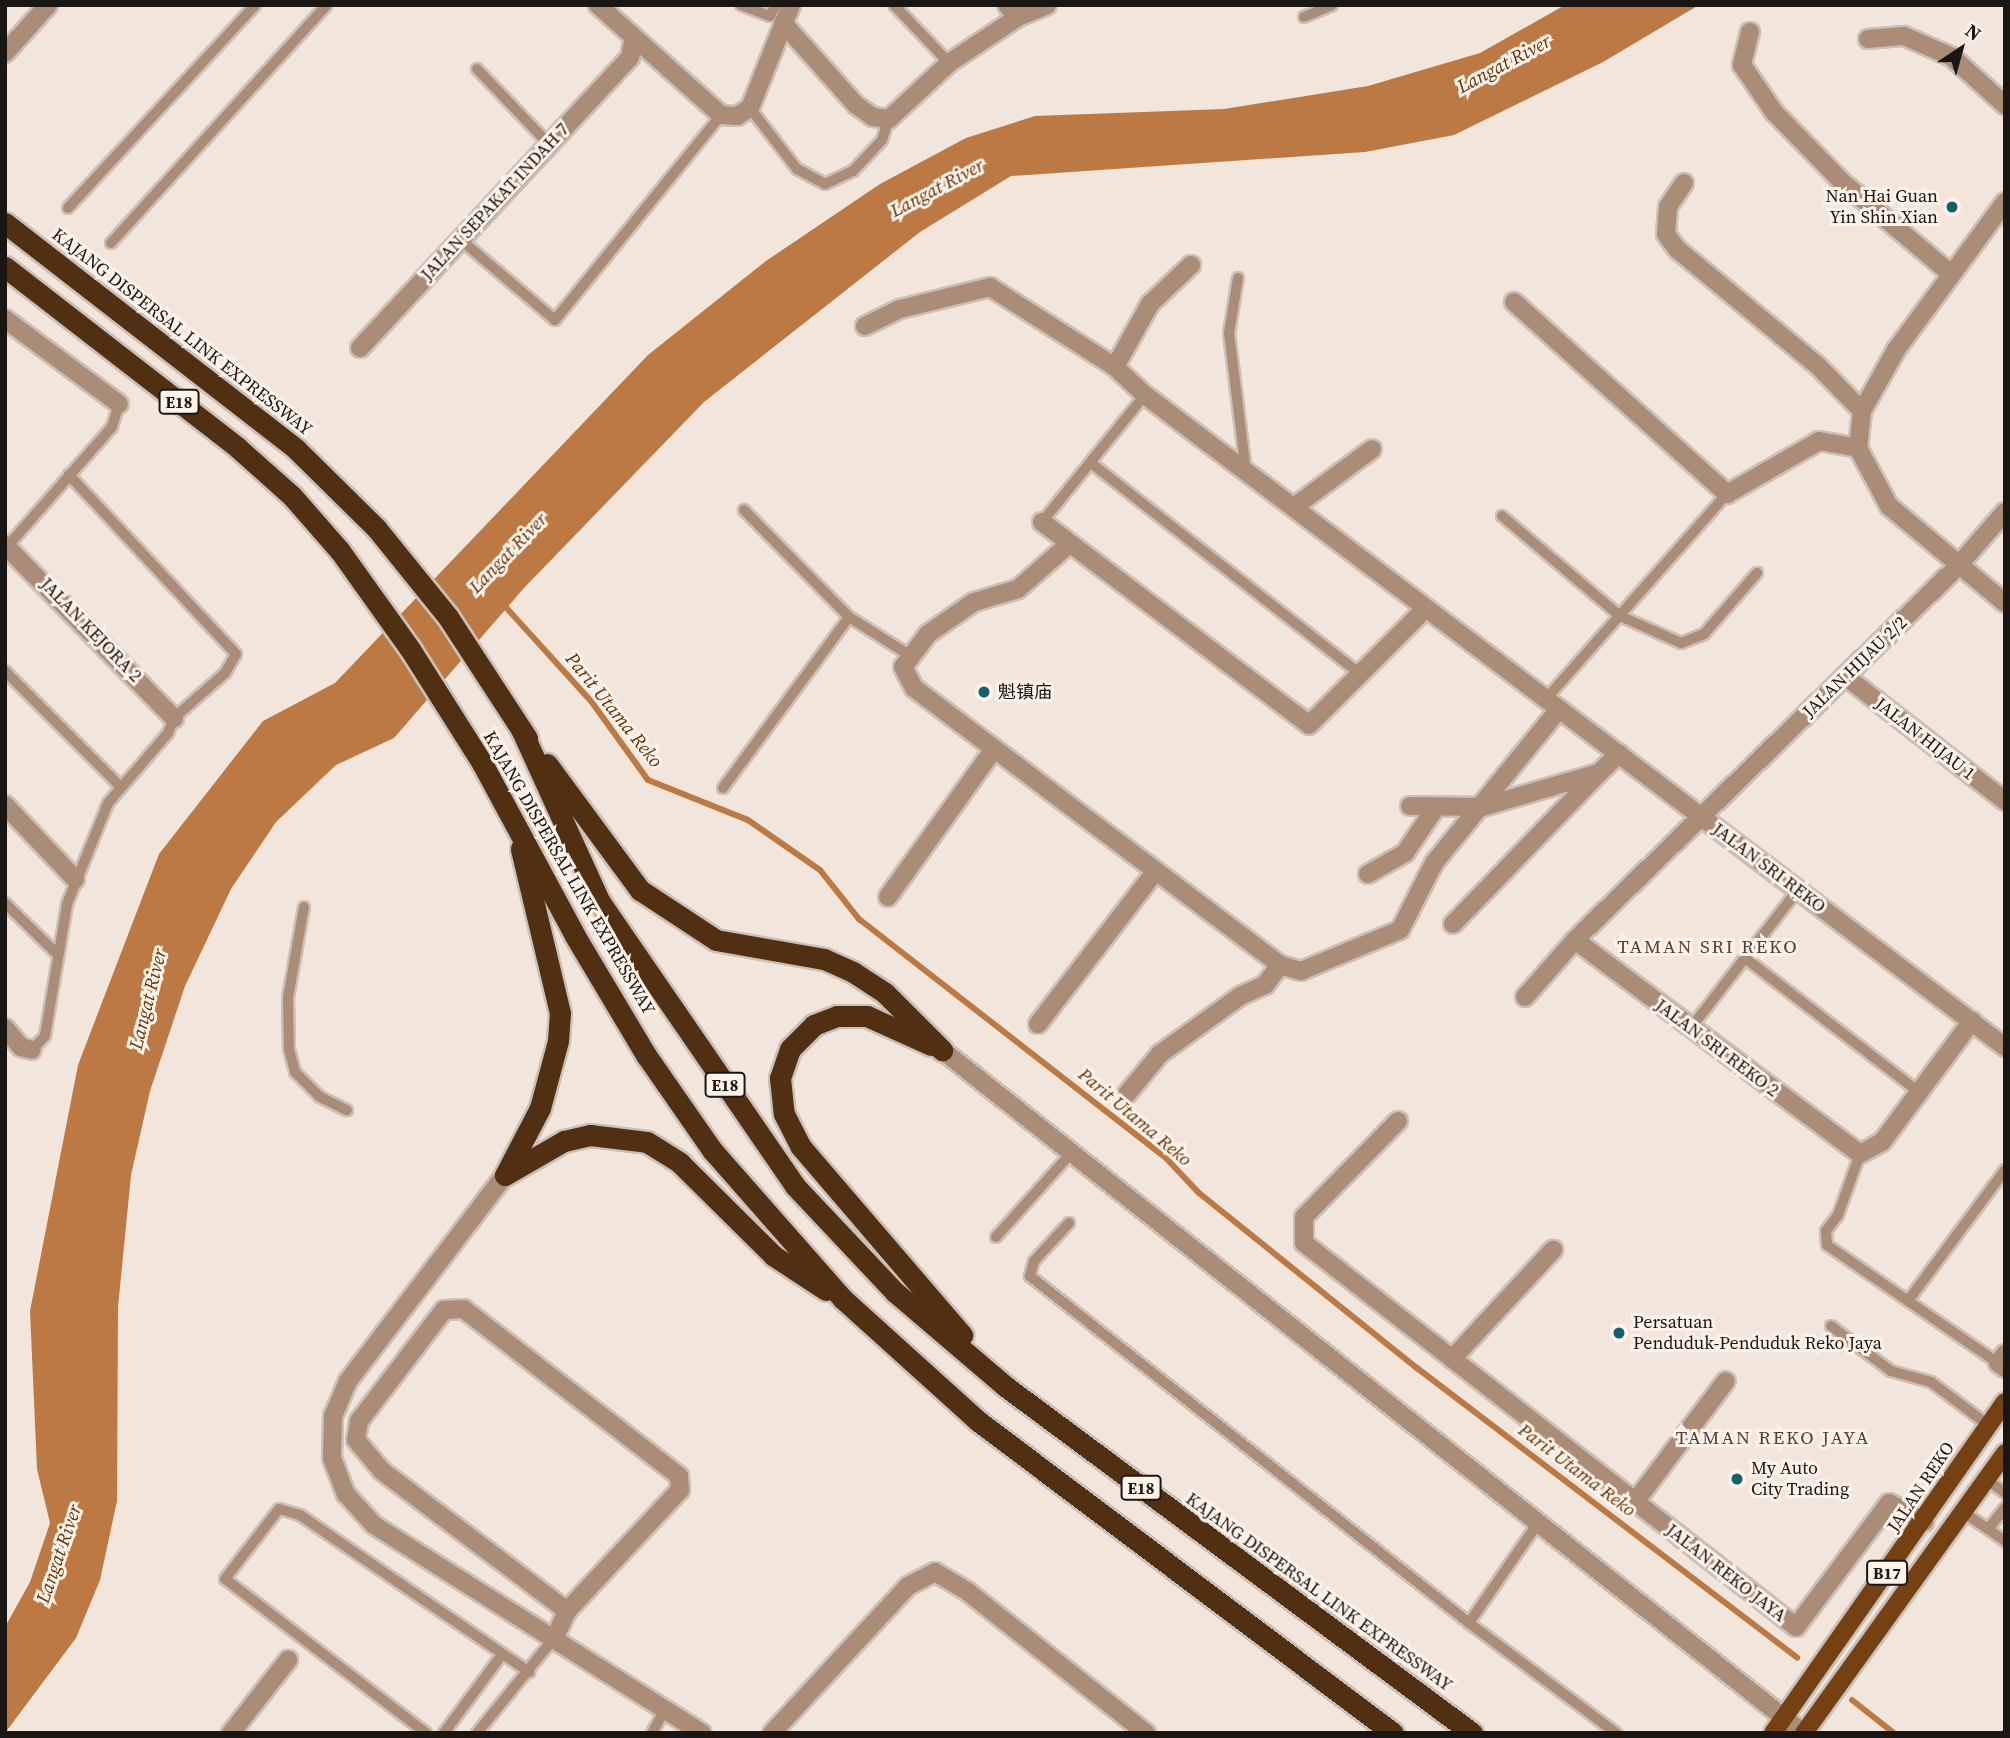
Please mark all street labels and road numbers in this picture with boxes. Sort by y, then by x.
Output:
street label: JALAN SEPAKAT INDAH 7 [416,119,574,285]
street label: KAJANG DISPERSAL LINK EXPRESSWAY [48,224,316,440]
road number: E18 [158,390,200,414]
street label: JALAN KEJORA 2 [36,573,146,687]
street label: JALAN HIJAU 2/2 [1798,612,1912,722]
street label: JALAN HIJAU 1 [1870,693,1980,785]
street label: KAJANG DISPERSAL LINK EXPRESSWAY [479,727,659,1019]
street label: JALAN SRI REKO [1708,818,1830,918]
street label: JALAN SRI REKO 2 [1651,994,1783,1102]
road number: E18 [704,1072,746,1098]
street label: JALAN REKO [1883,1438,1959,1536]
road number: E18 [1120,1476,1162,1500]
street label: KAJANG DISPERSAL LINK EXPRESSWAY [1182,1488,1456,1696]
street label: JALAN REKO JAYA [1662,1519,1790,1627]
road number: B17 [1866,1560,1908,1586]

